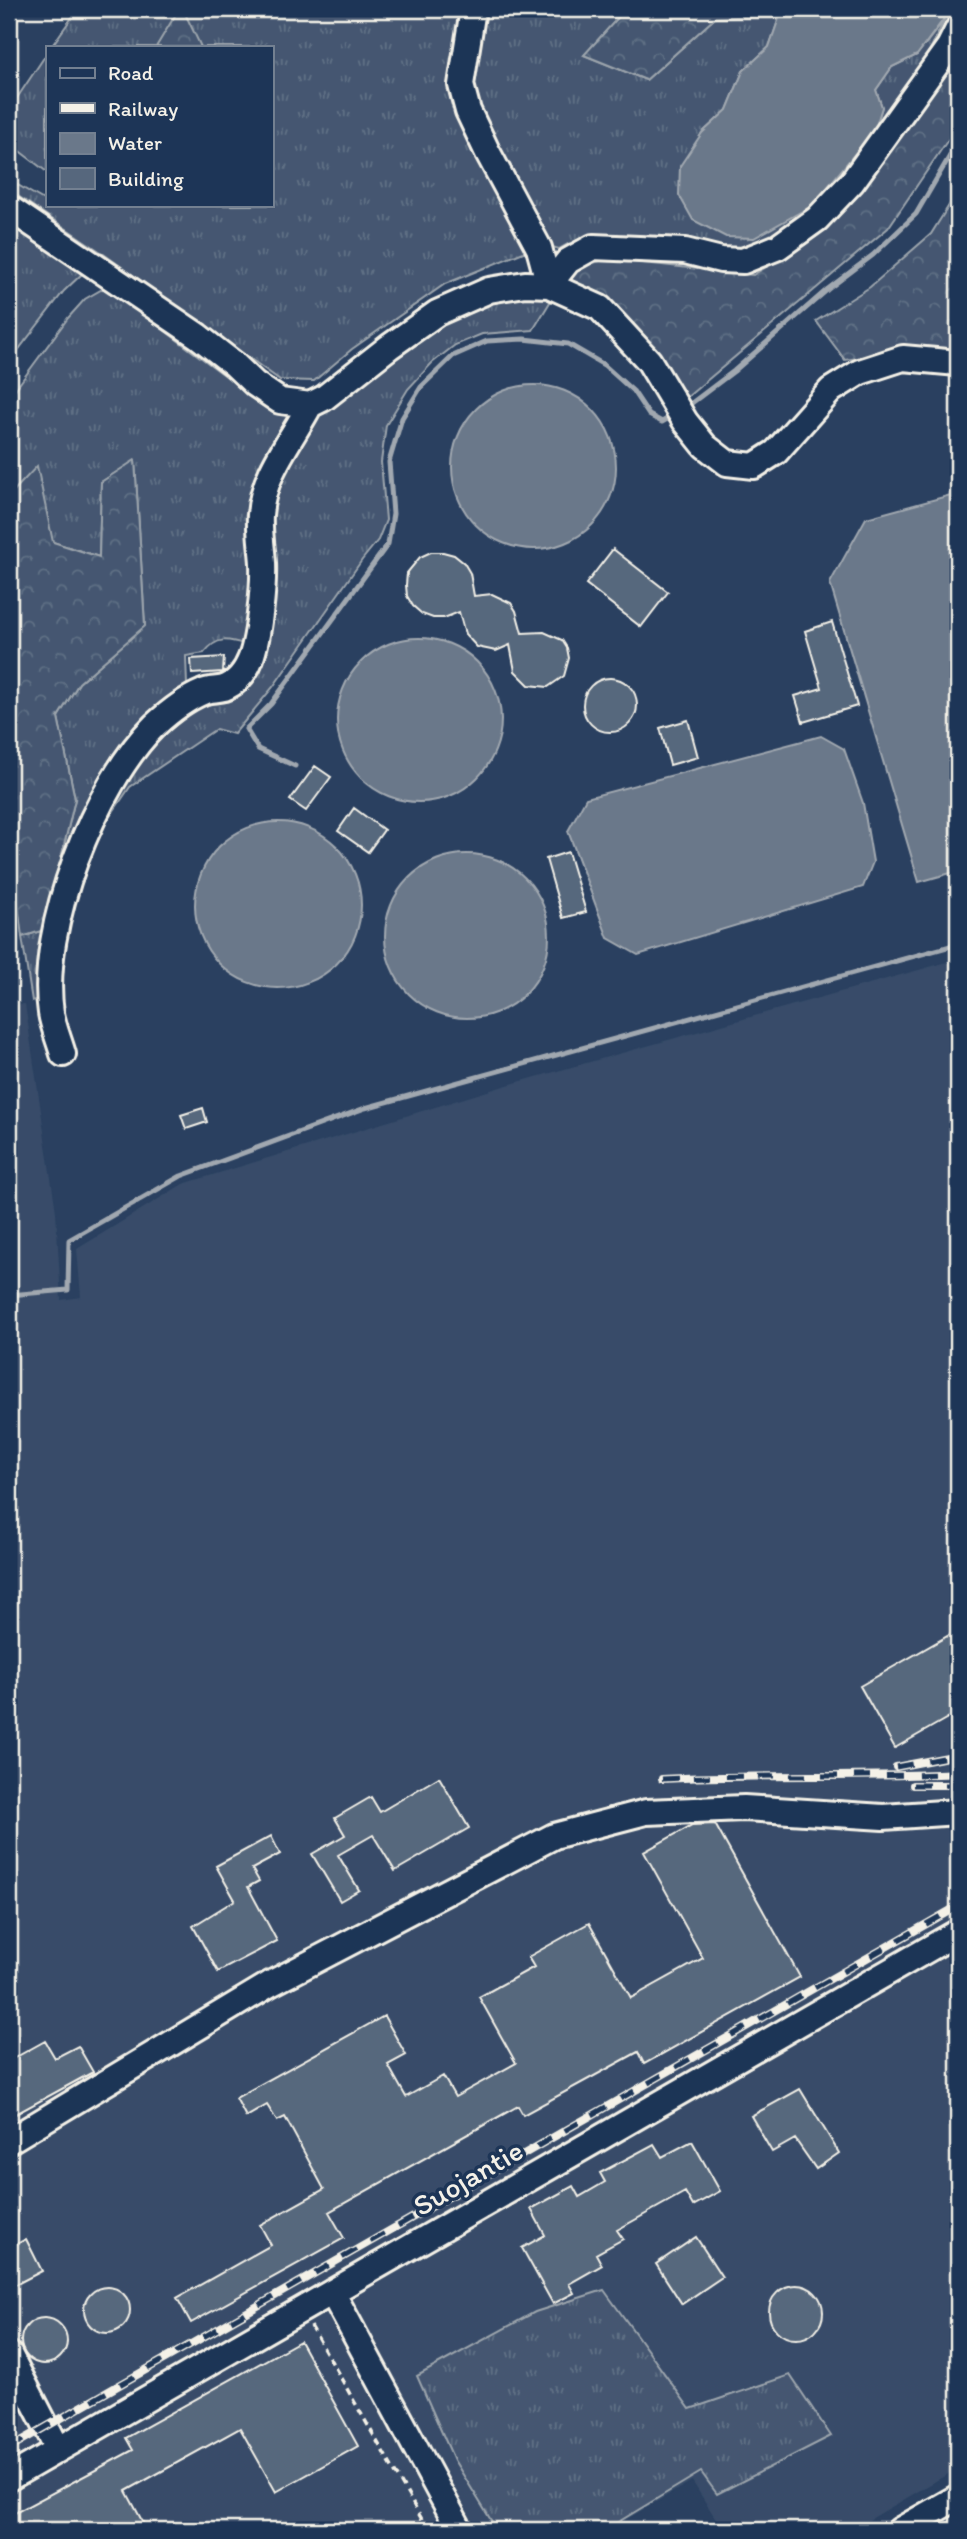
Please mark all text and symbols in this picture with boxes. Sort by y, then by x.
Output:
legend [46,46,273,206]
text: Road [108,60,154,85]
text: Railway [108,96,178,121]
text: Water [108,130,162,155]
text: Building [108,166,184,191]
street label: Suojantie [406,2131,529,2224]

